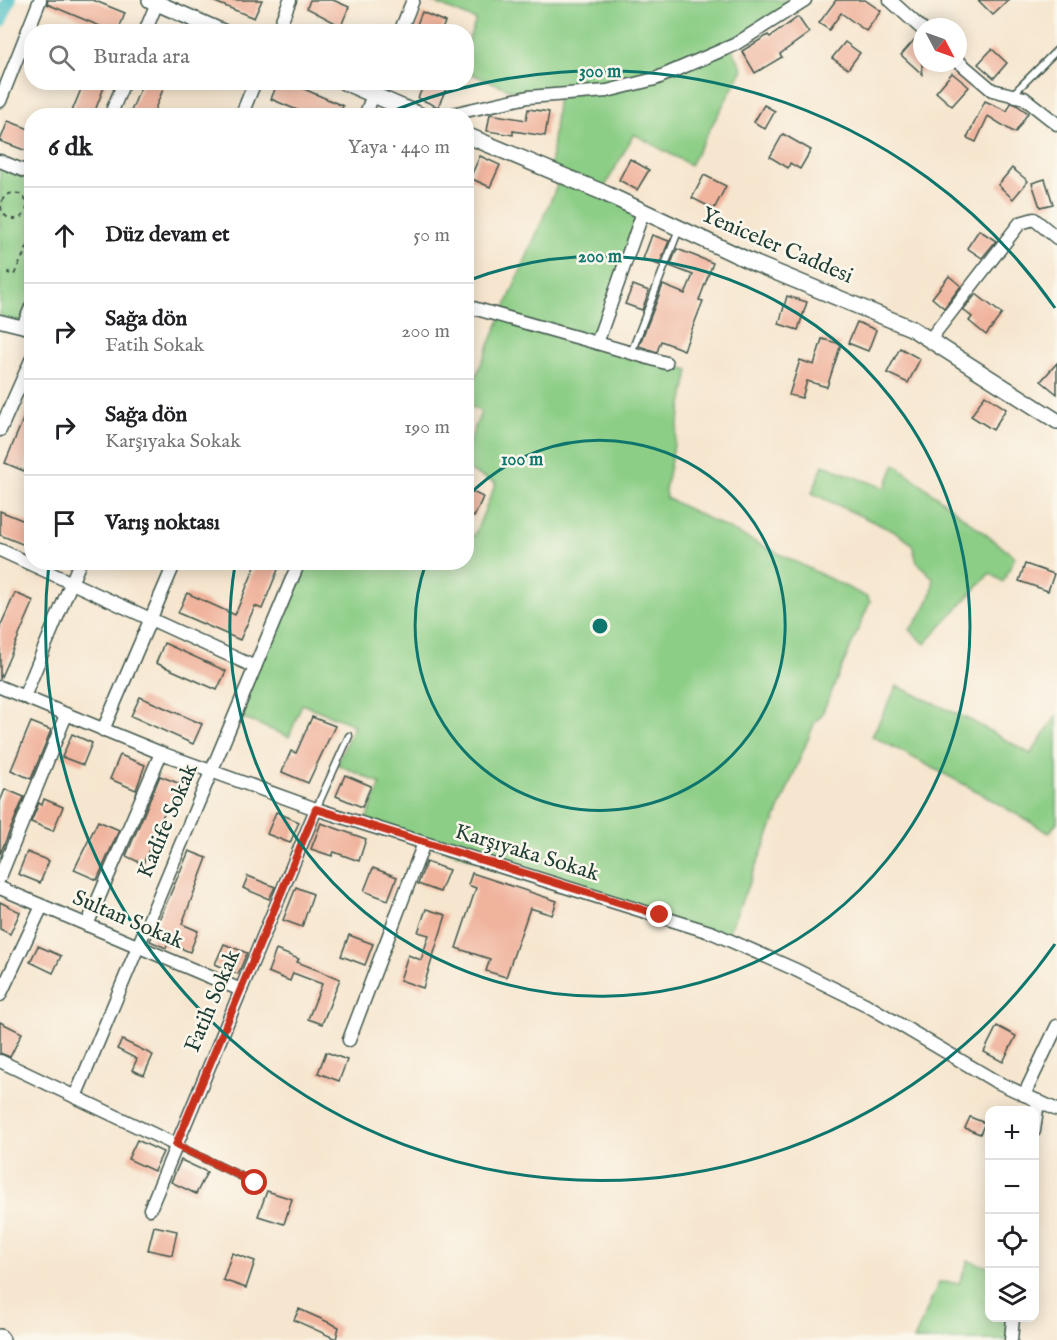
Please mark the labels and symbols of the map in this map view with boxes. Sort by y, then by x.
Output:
north arrow [913,18,967,72]
text: 300 m [579,61,621,84]
street label: Yeniceler Caddesi [697,201,857,291]
text: 200 m [578,246,622,269]
text: 100 m [501,449,543,472]
centre of rings [590,616,610,636]
street label: Kadife Sokak [131,759,205,883]
street label: Karşıyaka Sokak [451,818,603,888]
street label: Sultan Sokak [68,884,188,956]
route end [646,901,672,927]
street label: Fatih Sokak [179,945,247,1057]
route start [241,1169,267,1195]

